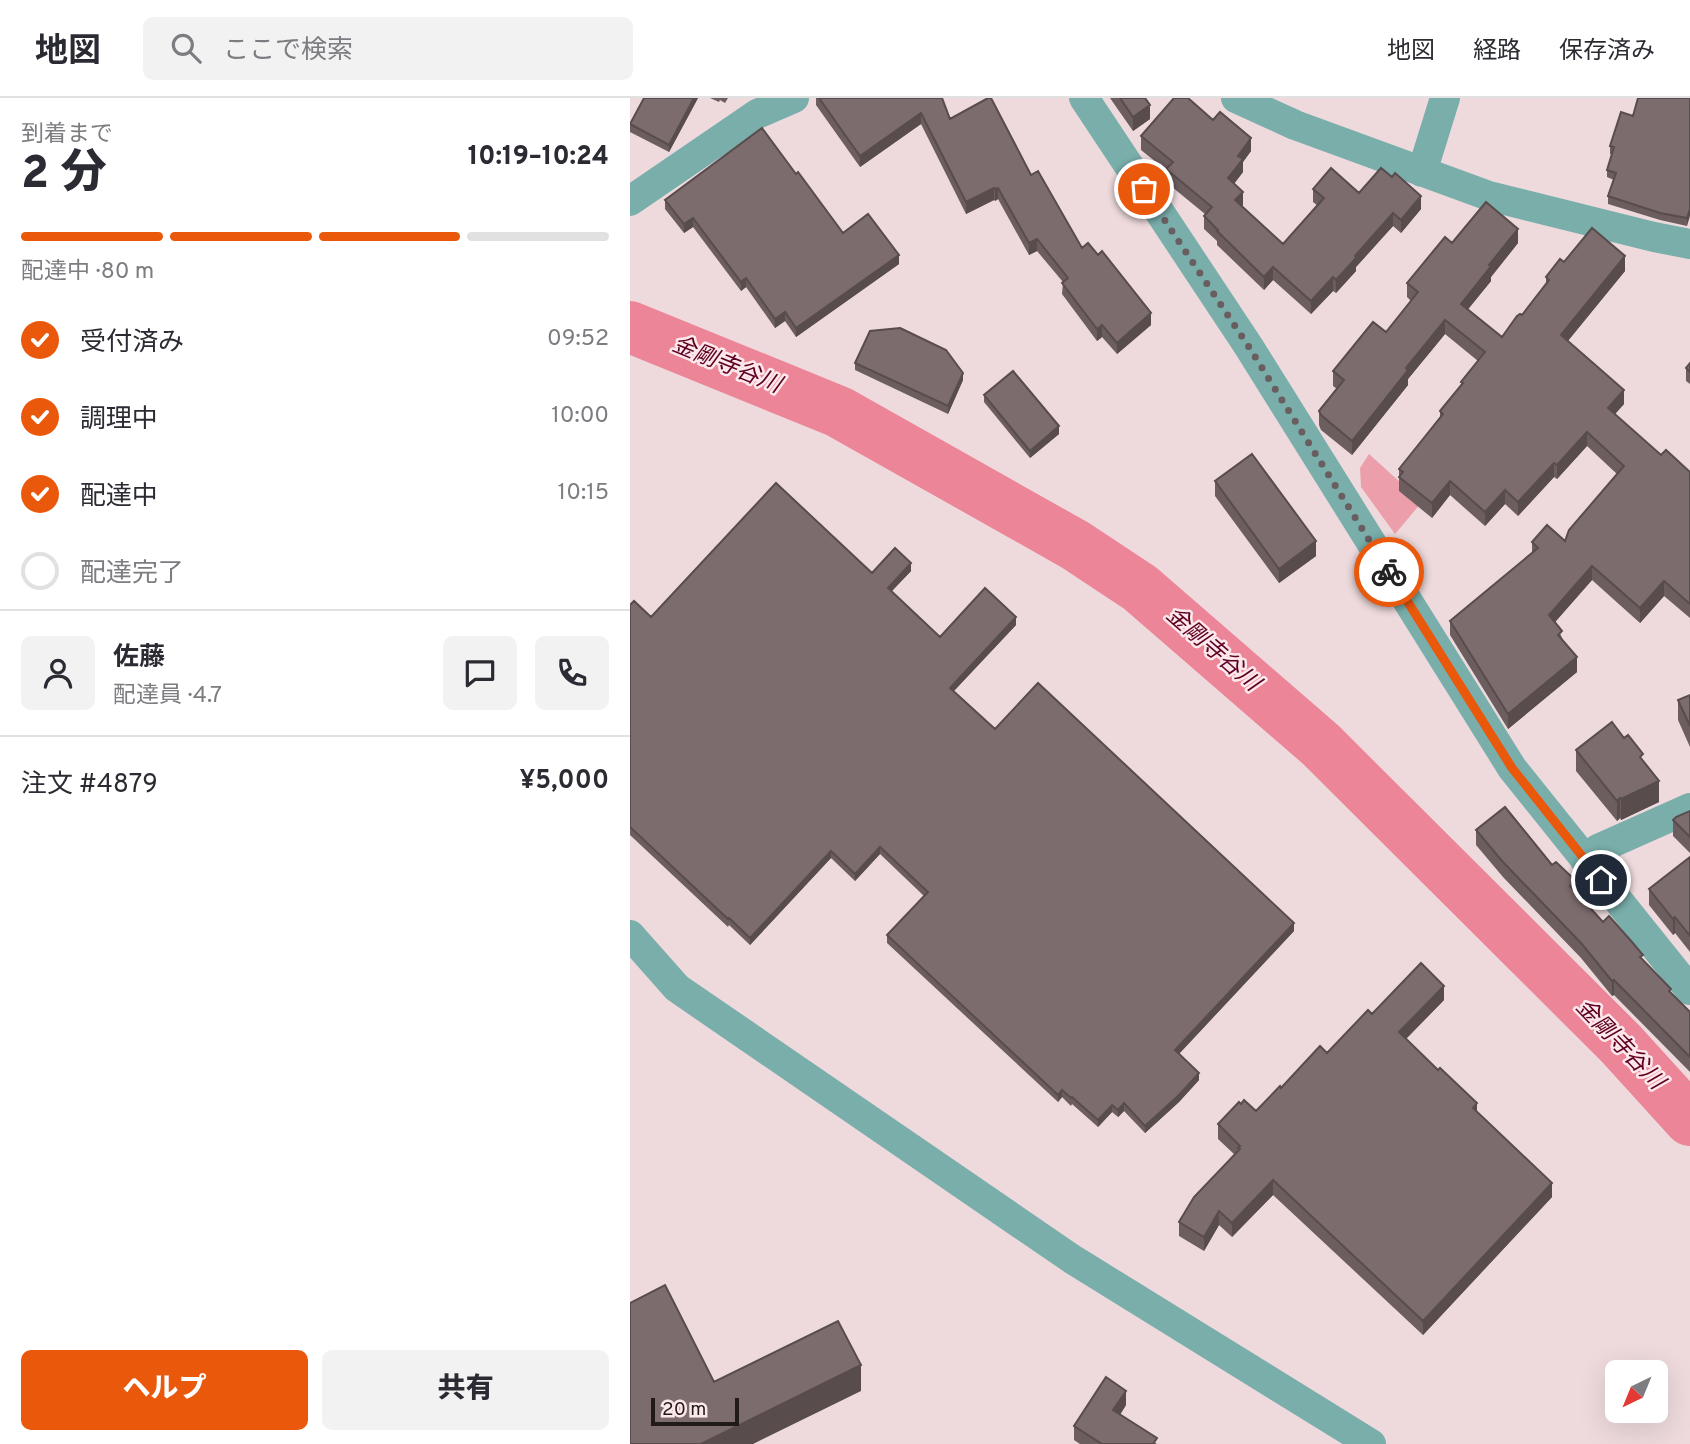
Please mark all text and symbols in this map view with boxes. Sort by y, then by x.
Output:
search box [143,17,633,80]
icon: search [167,29,205,67]
text: 地図 [35,32,101,74]
text: ここで検索 [223,35,353,68]
text: 地図 [1387,37,1435,67]
text: 経路 [1473,37,1521,67]
text: 保存済み [1559,37,1655,67]
text: 到着まで [21,121,113,150]
text: 10:19–10:24 [468,141,609,174]
text: 2 分 [21,146,107,205]
pin [1114,159,1174,219]
icon: bag [1125,170,1163,208]
text: 配達中 · 80 m [21,258,154,287]
icon: check [21,321,59,359]
text: 09:52 [547,325,609,354]
text: 受付済み [80,327,184,360]
water label: 金剛寺谷川 [667,331,788,402]
icon: check [21,398,59,436]
text: 10:00 [551,402,609,431]
text: 調理中 [80,404,158,437]
icon: check [21,475,59,513]
text: 10:15 [558,479,609,508]
text: 配達中 [80,481,158,514]
courier [1354,537,1424,607]
icon: bike [1370,553,1408,591]
text: 配達完了 [80,558,184,591]
water label: 金剛寺谷川 [1159,601,1267,701]
button: person [21,636,95,710]
button: chat [443,636,517,710]
button: phone [535,636,609,710]
text: 佐藤 [113,642,165,675]
text: 配達員 · 4.7 [113,682,222,711]
text: ¥5,000 [519,765,609,798]
text: 注文 #4879 [21,769,158,802]
pin [1571,850,1631,910]
icon: home [1582,861,1620,899]
water label: 金剛寺谷川 [1569,994,1671,1099]
button: ヘルプ [21,1350,308,1430]
button: 共有 [322,1350,609,1430]
north arrow [1605,1360,1668,1423]
map controls [1605,1360,1668,1423]
scale bar [651,1395,738,1427]
text: 20 m [662,1398,706,1422]

